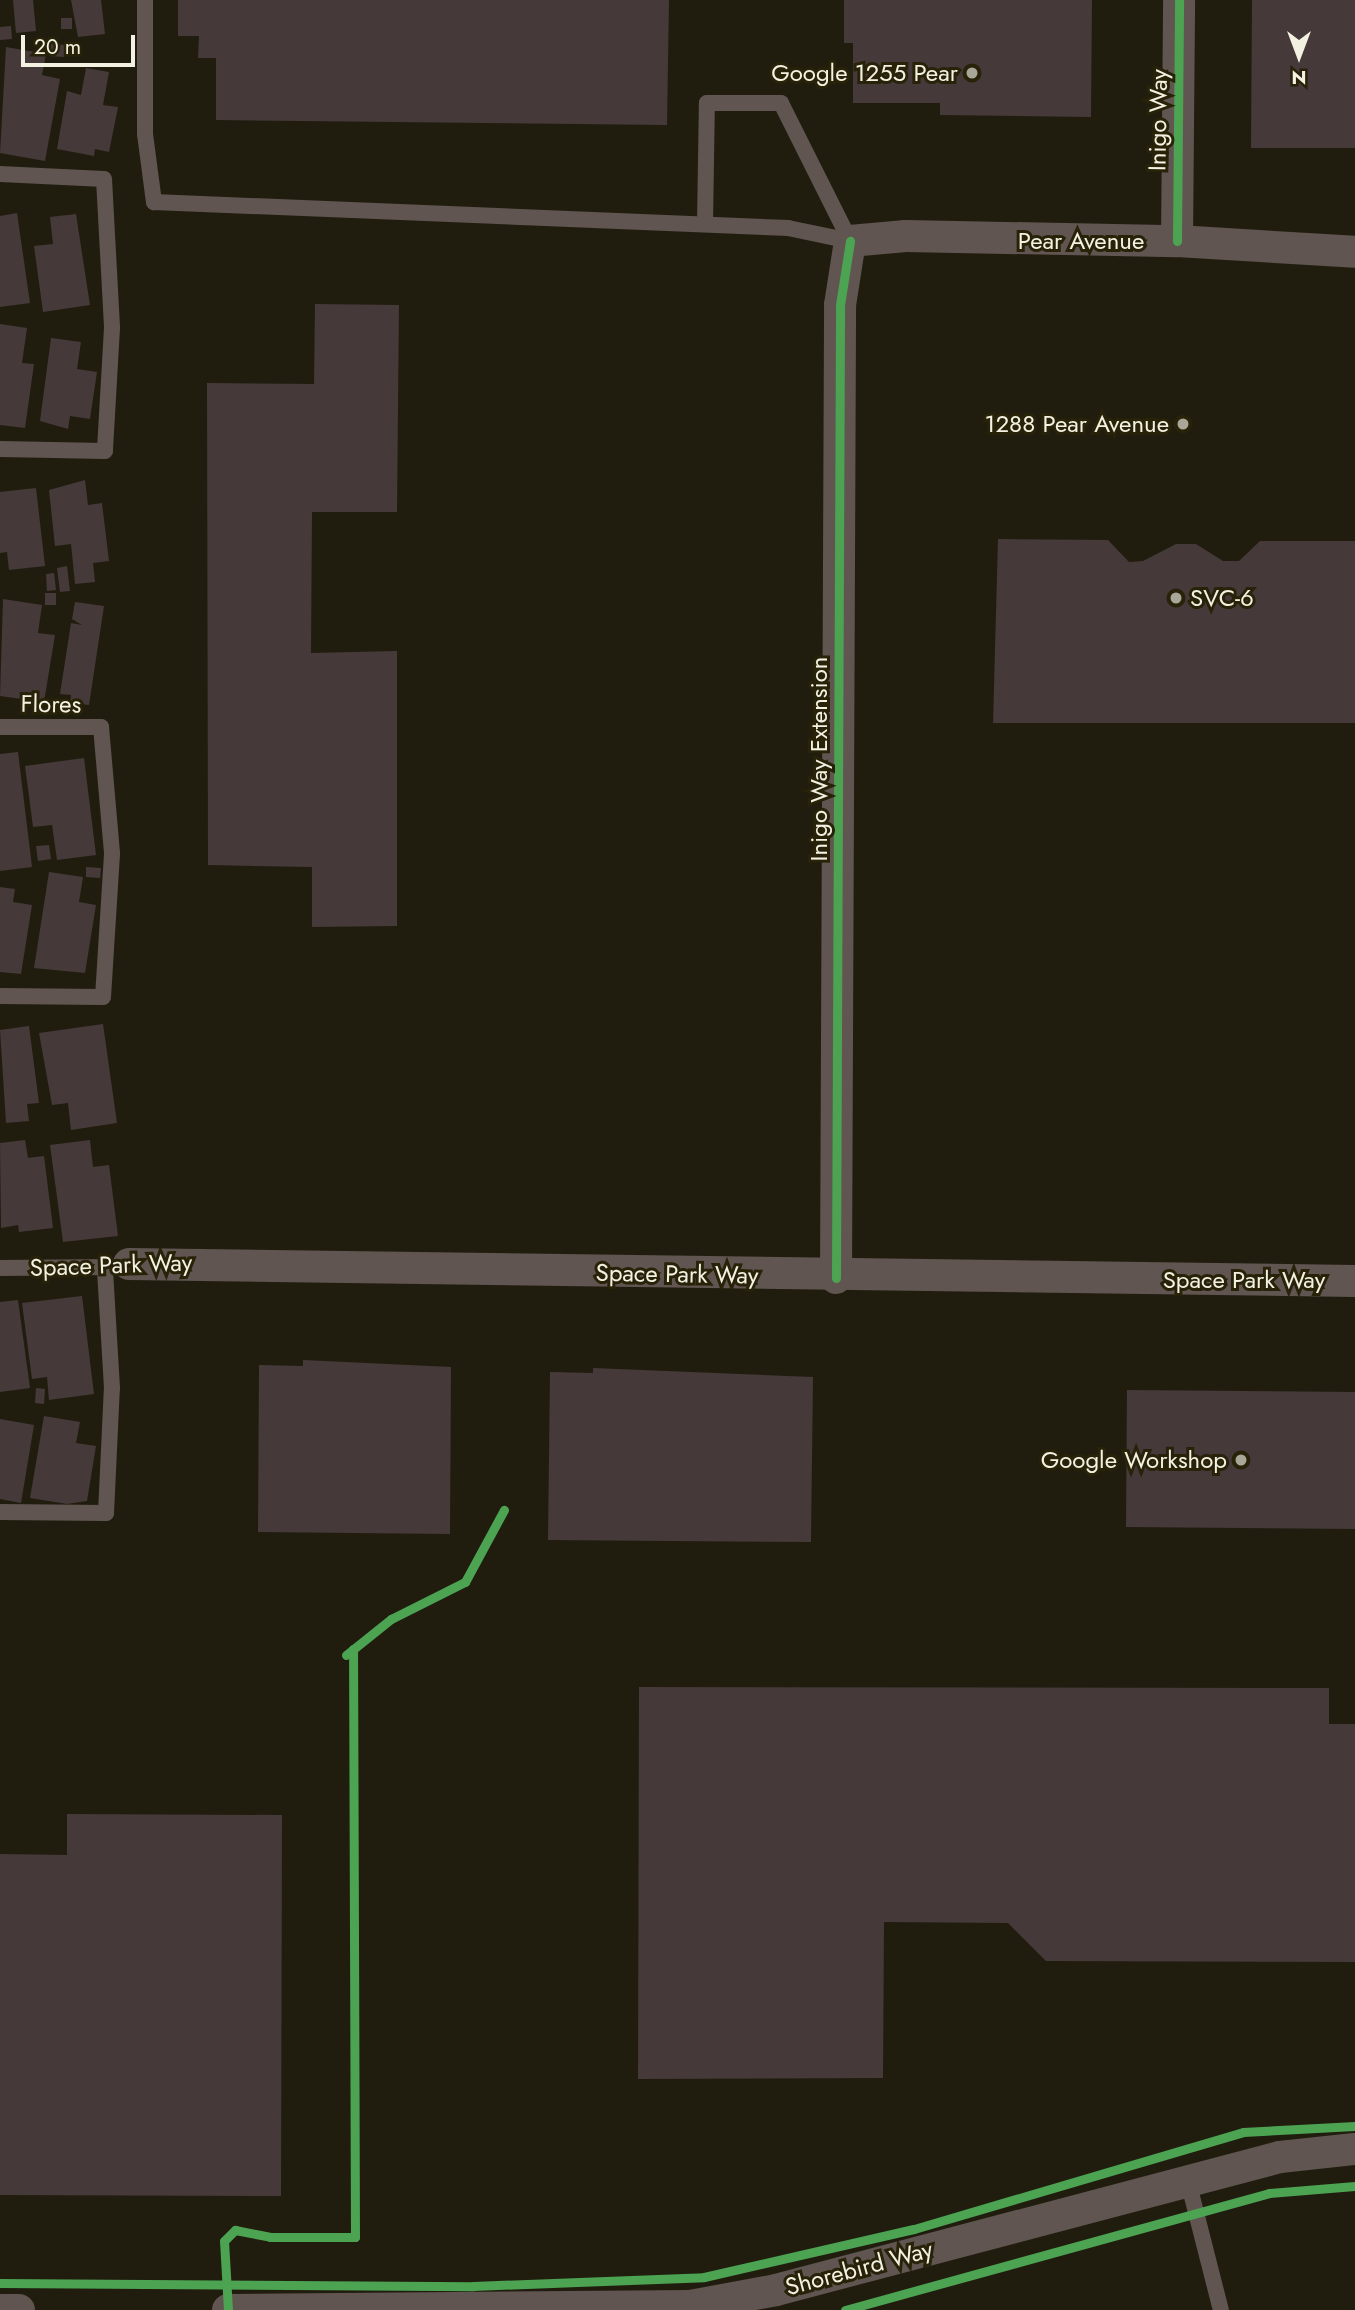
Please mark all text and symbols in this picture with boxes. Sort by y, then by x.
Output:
scale bar [24,21,138,65]
north arrow [1264,21,1334,91]
text: 20 m [34,32,81,62]
place label: Google 1255 Pear [771,59,958,87]
text: N [1291,64,1307,91]
marker: Google 1255 Pear [964,65,980,81]
street label: Inigo Way [1143,69,1173,171]
street label: Pear Avenue [1018,227,1144,255]
place label: 1288 Pear Avenue [985,410,1169,438]
marker: 1288 Pear Avenue [1175,416,1191,432]
place label: SVC-6 [1190,584,1254,612]
marker: SVC-6 [1168,590,1184,606]
street label: Inigo Way Extension [805,657,833,861]
street label: Flores [20,689,82,719]
street label: Space Park Way [29,1248,193,1282]
street label: Space Park Way [595,1258,759,1290]
street label: Space Park Way [1163,1266,1325,1294]
place label: Google Workshop [1041,1446,1227,1474]
marker: Google Workshop [1233,1452,1249,1468]
street label: Shorebird Way [782,2234,936,2302]

